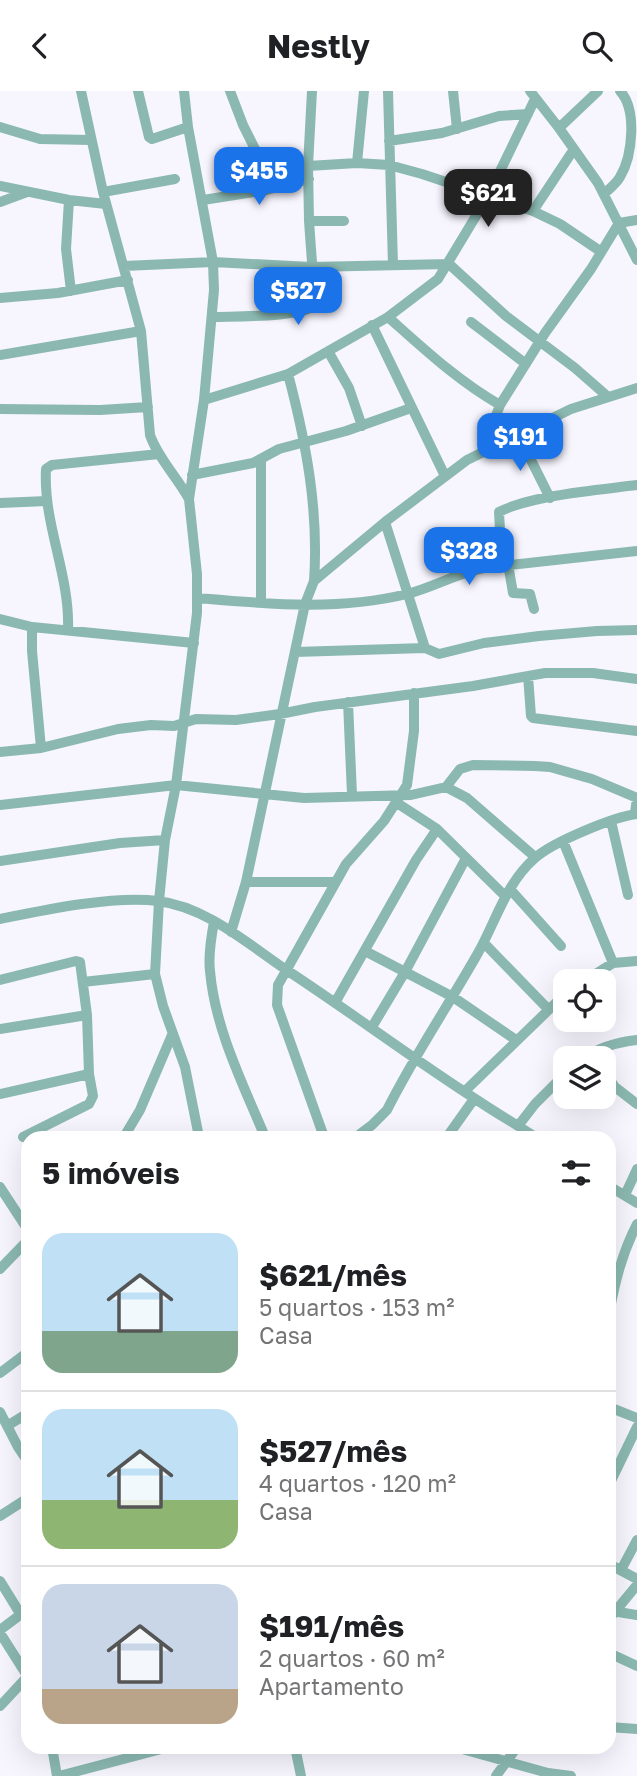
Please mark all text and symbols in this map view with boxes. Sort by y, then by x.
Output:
icon: back [21,27,59,65]
text: Nestly [267,27,370,65]
icon: search [578,27,616,65]
pin: $455 [218,148,300,207]
text: $455 [230,156,288,184]
pin: $621 [447,169,529,229]
text: $621 [460,178,516,206]
pin: $527 [257,267,339,327]
text: $527 [270,276,326,304]
pin: $191 [479,413,561,473]
text: $191 [493,422,547,450]
pin: $328 [428,527,510,587]
text: $328 [440,536,498,564]
map controls [553,969,616,1109]
button: locate [553,969,616,1032]
button: layers [553,1046,616,1109]
icon: filters [557,1154,595,1192]
text: 5 imóveis [42,1155,180,1191]
text: $621/mês [259,1257,407,1293]
icon: home [98,1261,182,1345]
text: 5 quartos · 153 m² [259,1293,455,1321]
text: Casa [259,1321,313,1349]
text: $527/mês [259,1433,407,1469]
icon: home [98,1437,182,1521]
text: 4 quartos · 120 m² [259,1469,456,1497]
text: Casa [259,1497,313,1525]
text: $191/mês [259,1608,404,1644]
icon: home [98,1612,182,1696]
text: 2 quartos · 60 m² [259,1644,445,1672]
text: Apartamento [259,1672,404,1700]

